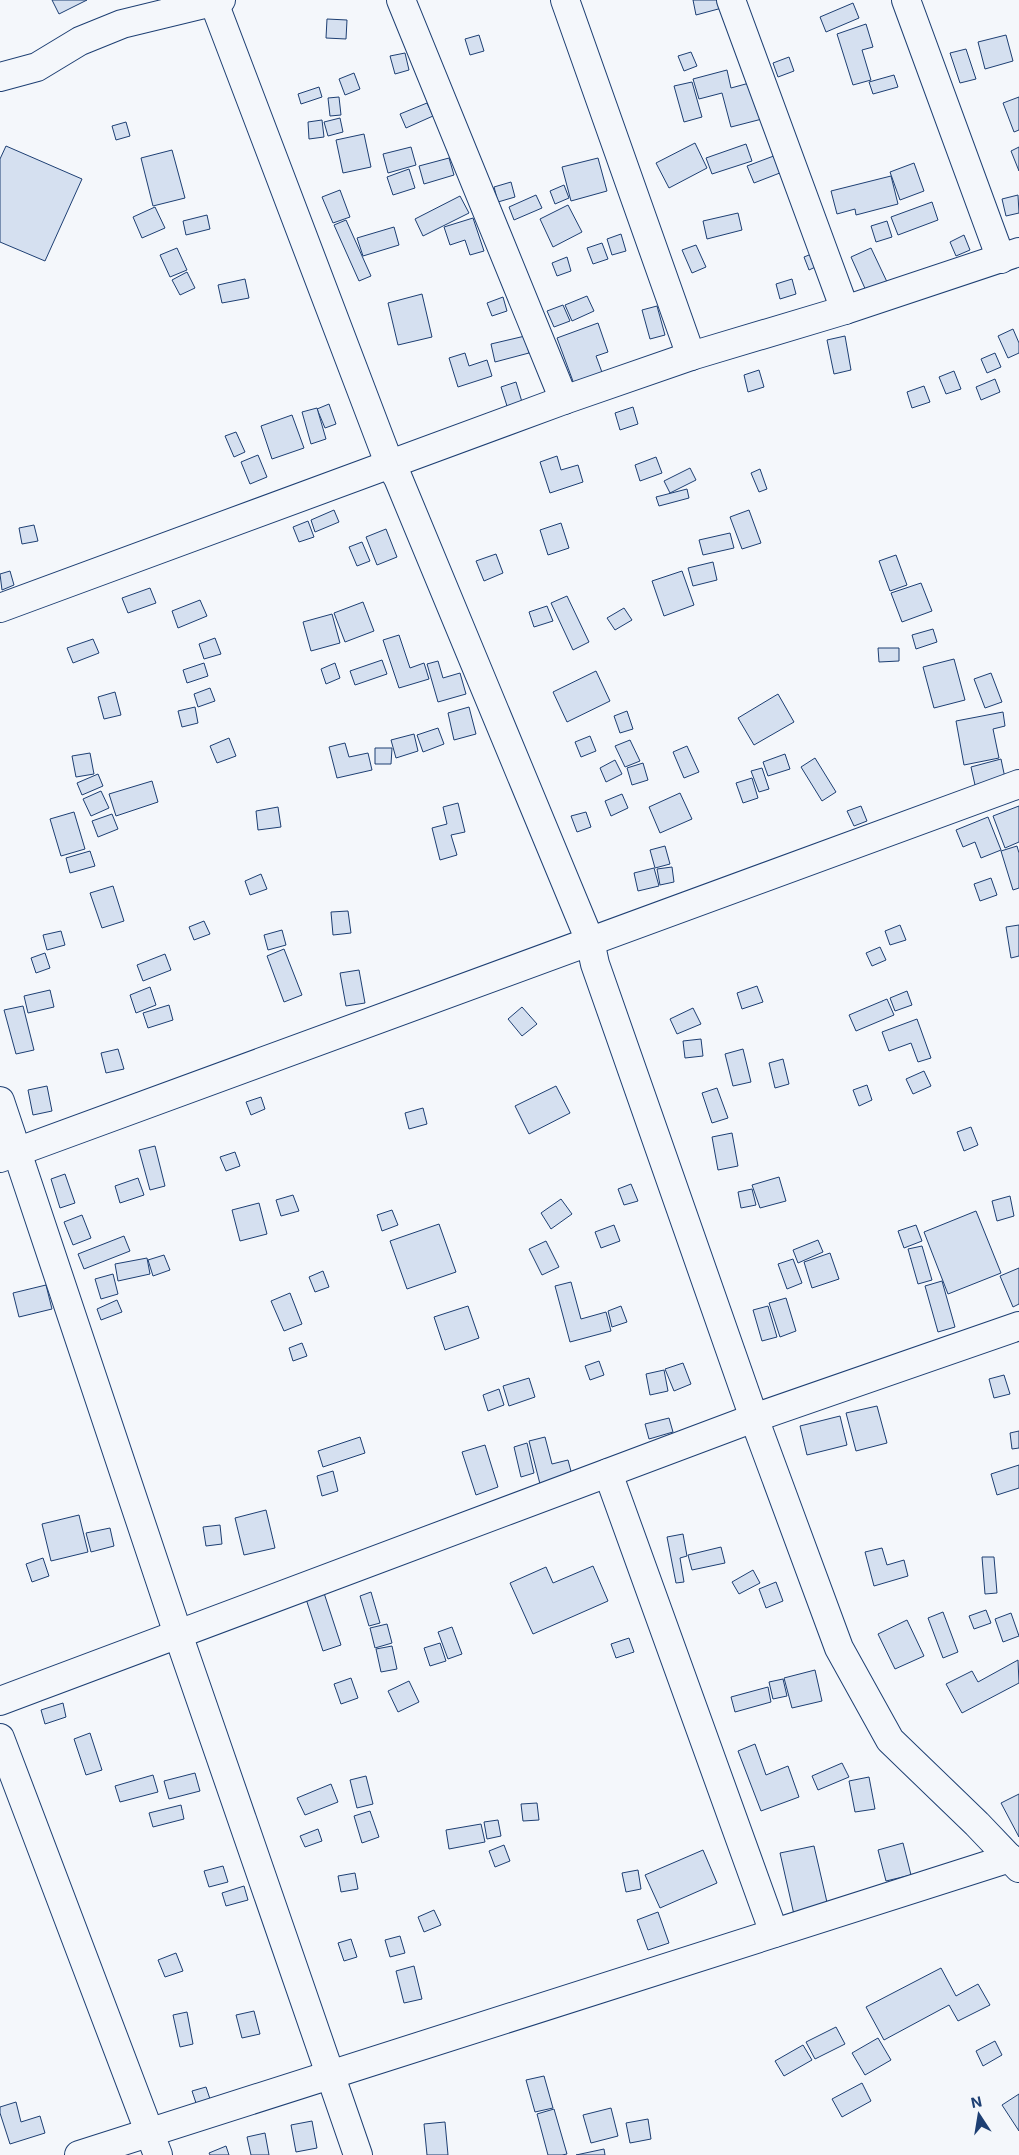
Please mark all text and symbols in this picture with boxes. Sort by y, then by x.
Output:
north arrow [954,2090,1004,2140]
text: N [969,2092,983,2111]

